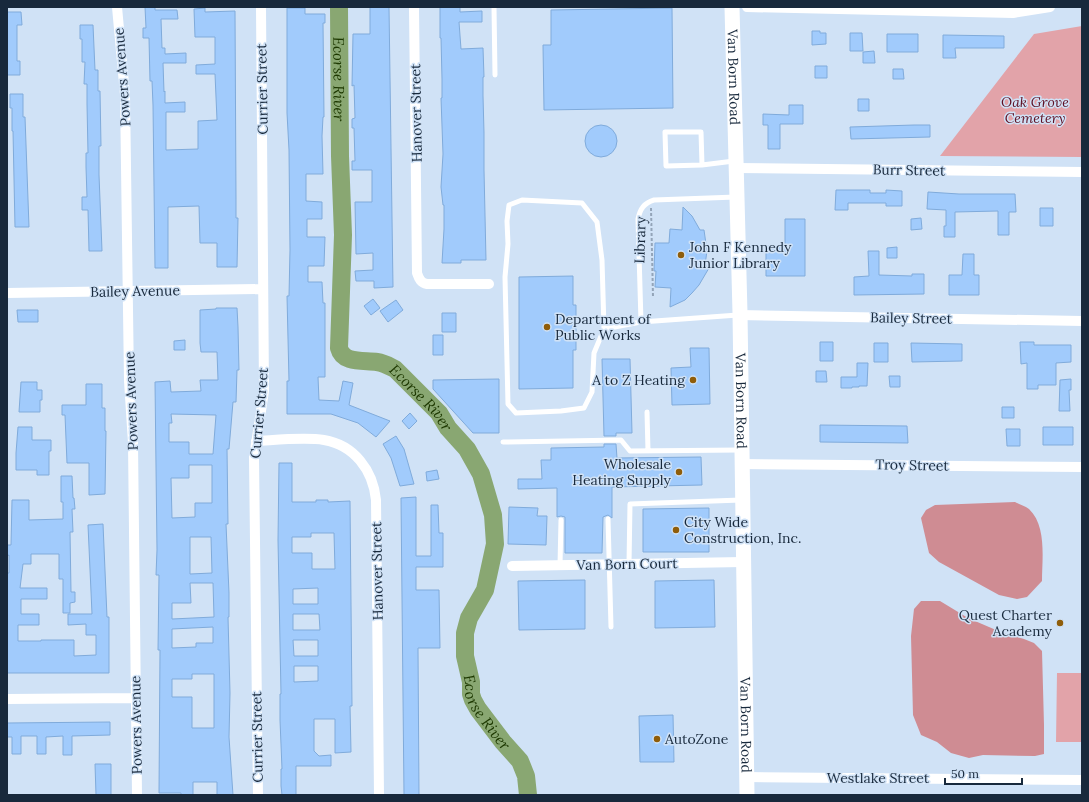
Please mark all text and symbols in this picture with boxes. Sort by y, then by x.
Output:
street label: Powers Avenue [110,27,134,127]
street label: Van Born Road [724,28,744,125]
water label: Ecorse River [330,37,349,122]
street label: Currier Street [252,43,272,135]
street label: Hanover Street [406,63,426,162]
park label: Oak Grove Cemetery [1001,93,1069,127]
street label: Burr Street [873,160,946,180]
street label: Library [630,216,650,264]
place label: John F Kennedy Junior Library [688,238,792,272]
marker: John F Kennedy Junior Library [676,250,686,260]
street label: Bailey Avenue [90,281,180,301]
street label: Bailey Street [870,308,953,328]
place label: Department of Public Works [555,310,652,344]
marker: Department of Public Works [542,322,552,332]
street label: Powers Avenue [120,351,142,451]
street label: Van Born Road [732,352,751,449]
water label: Ecorse River [386,360,457,434]
street label: Currier Street [246,366,272,459]
place label: A to Z Heating [591,371,685,389]
marker: A to Z Heating [688,375,698,385]
place label: Wholesale Heating Supply [572,455,672,489]
street label: Troy Street [875,455,950,475]
marker: Wholesale Heating Supply [674,467,684,477]
place label: City Wide Construction, Inc. [684,513,801,547]
street label: Hanover Street [367,521,387,620]
marker: City Wide Construction, Inc. [671,525,681,535]
street label: Van Born Court [575,554,678,574]
place label: Quest Charter Academy [959,606,1053,640]
marker: Quest Charter Academy [1055,618,1065,628]
water label: Ecorse River [460,673,515,754]
street label: Powers Avenue [126,675,146,775]
street label: Van Born Road [736,676,756,773]
street label: Currier Street [247,691,267,783]
place label: AutoZone [664,730,729,748]
marker: AutoZone [652,734,662,744]
scale bar [945,760,1022,786]
text: 50 m [951,766,979,781]
street label: Westlake Street [827,769,930,787]

